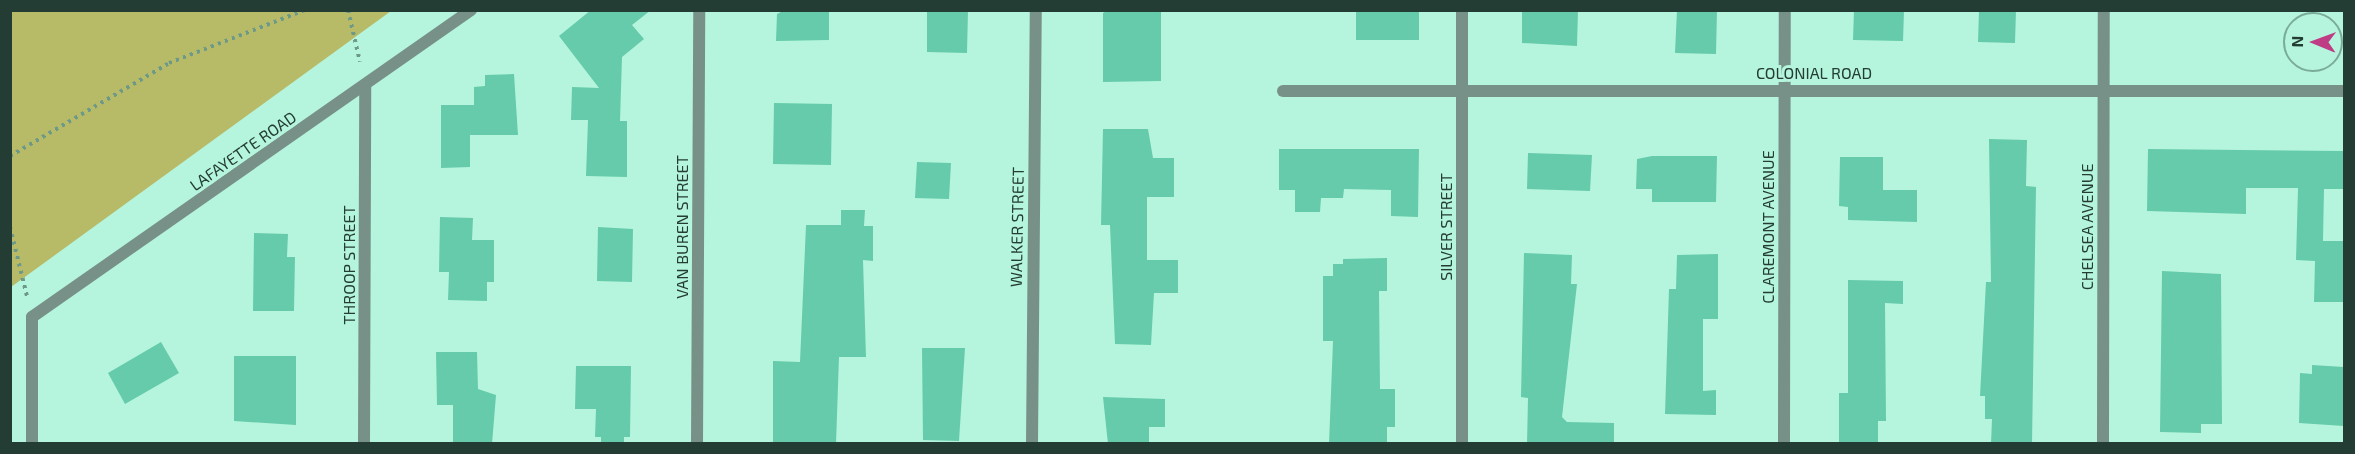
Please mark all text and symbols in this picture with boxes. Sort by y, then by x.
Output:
north arrow [2283,12,2343,72]
text: N [2287,36,2306,48]
street label: COLONIAL ROAD [1756,63,1872,83]
street label: LAFAYETTE ROAD [186,107,300,195]
street label: CLAREMONT AVENUE [1758,150,1778,304]
street label: VAN BUREN STREET [672,155,692,299]
street label: CHELSEA AVENUE [2077,163,2097,291]
street label: WALKER STREET [1006,167,1028,287]
street label: SILVER STREET [1436,173,1456,281]
street label: THROOP STREET [339,205,359,325]

